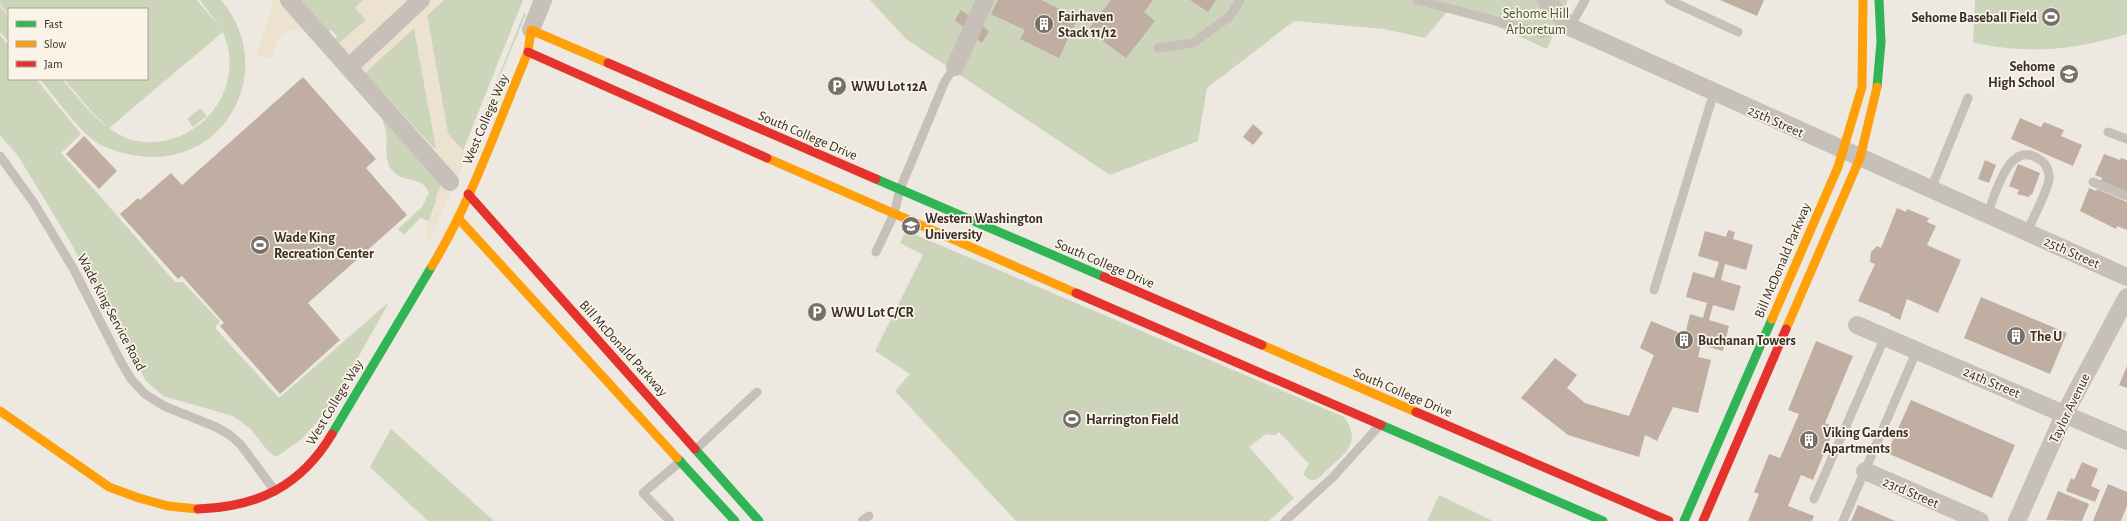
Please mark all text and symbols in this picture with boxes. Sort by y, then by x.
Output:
sports icon: Sehome Baseball Field [2040,6,2062,28]
park label: Sehome Hill Arboretum [1503,7,1569,37]
legend [8,8,148,80]
place label: Fairhaven Stack 11/12 [1058,10,1117,40]
place label: Sehome Baseball Field [1911,11,2038,25]
building icon: Fairhaven Stack 11/12 [1033,13,1055,35]
text: Fast [44,18,63,30]
text: Slow [44,38,66,50]
text: Jam [44,58,63,70]
place label: Sehome High School [1988,60,2055,90]
school or university icon: Sehome High School [2058,63,2080,85]
street label: West College Way [461,72,511,167]
parking icon: WWU Lot 12A [826,75,848,97]
place label: WWU Lot 12A [851,80,928,94]
street label: 25th Street [1746,103,1806,141]
street label: South College Drive [756,109,859,163]
street label: Bill McDonald Parkway [1752,201,1814,320]
place label: Western Washington University [925,212,1043,242]
school or university icon: Western Washington University [900,215,922,237]
place label: Wade King Recreation Center [274,231,374,261]
sports icon: Wade King Recreation Center [249,234,271,256]
street label: 25th Street [2042,234,2102,272]
street label: South College Drive [1053,237,1156,291]
street label: Wade King Service Road [74,252,148,373]
street label: Bill McDonald Parkway [577,298,670,399]
parking icon: WWU Lot C/CR [806,301,828,323]
place label: WWU Lot C/CR [831,306,914,320]
building icon: The U [2005,325,2027,347]
building icon: Buchanan Towers [1673,329,1695,351]
place label: The U [2030,330,2062,344]
place label: Buchanan Towers [1698,334,1796,348]
street label: West College Way [304,357,366,448]
street label: 24th Street [1961,365,2023,401]
street label: South College Drive [1351,366,1454,420]
street label: Taylor Avenue [2047,371,2093,446]
sports icon: Harrington Field [1061,408,1083,430]
place label: Harrington Field [1086,413,1179,427]
place label: Viking Gardens Apartments [1823,426,1908,456]
building icon: Viking Gardens Apartments [1798,429,1820,451]
street label: 23rd Street [1881,475,1941,511]

